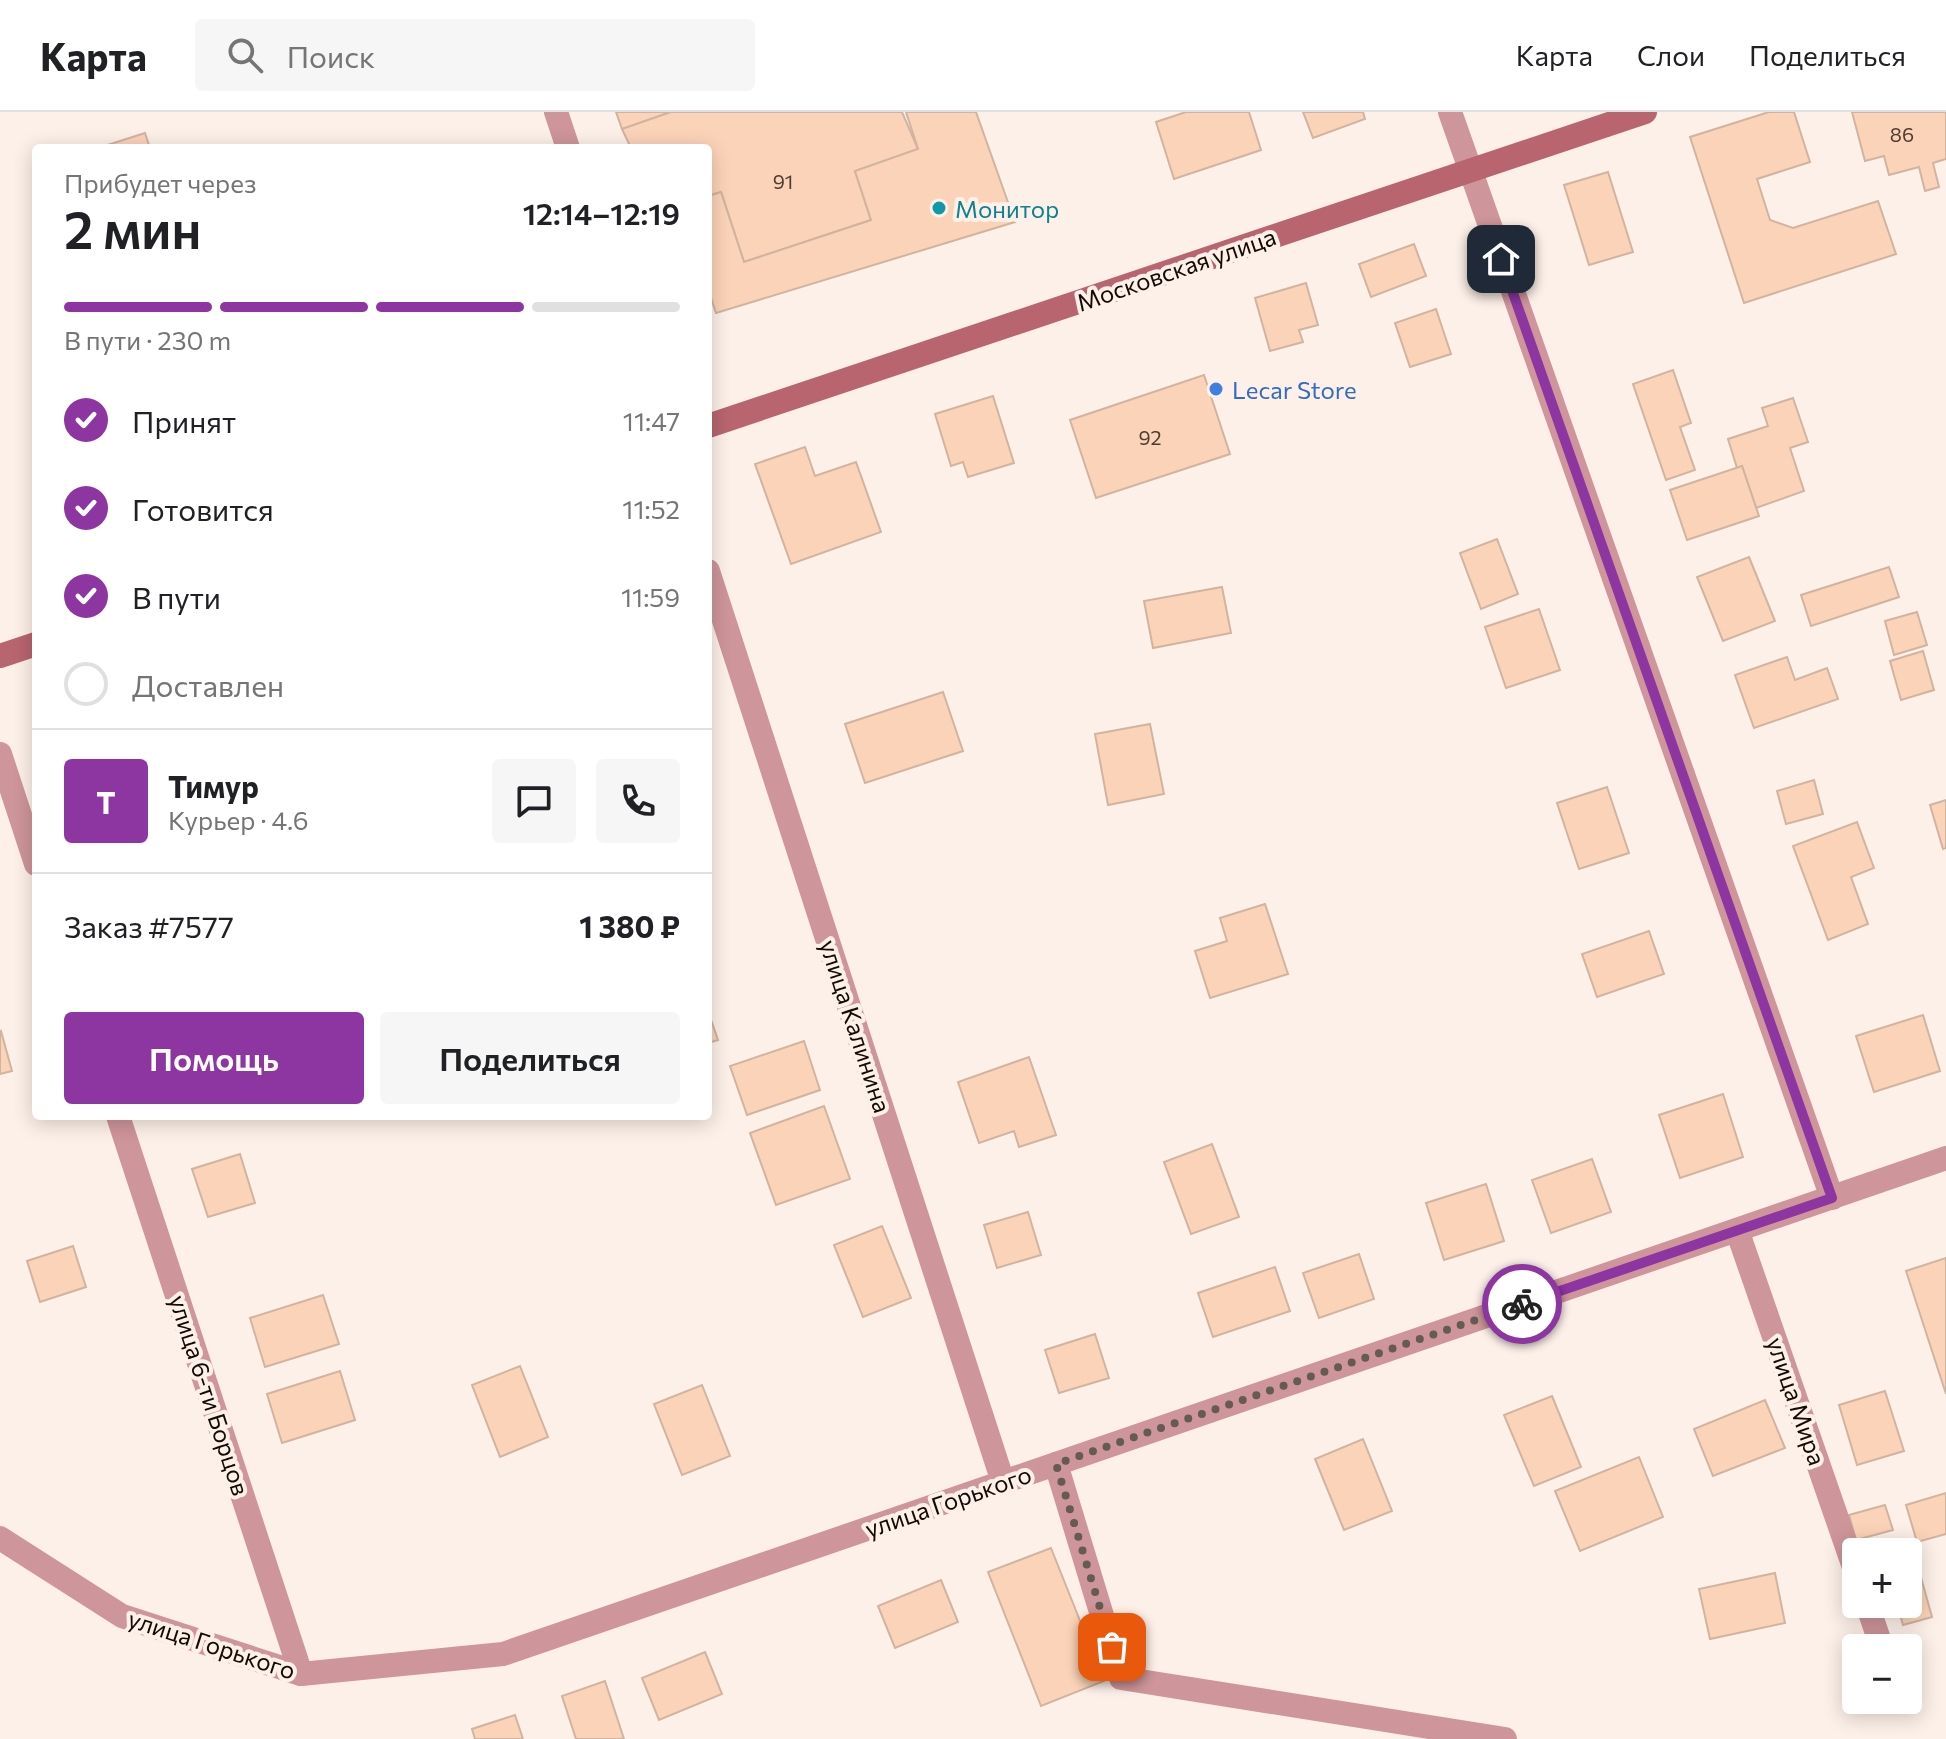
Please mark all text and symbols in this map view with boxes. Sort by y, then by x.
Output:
search box [195,19,755,91]
text: Карта [40,32,147,79]
icon: search [223,33,267,77]
text: Поиск [287,37,375,74]
text: Карта [1516,38,1593,72]
text: Слои [1637,38,1705,72]
text: Поделиться [1749,38,1906,72]
house number: 86 [1890,122,1914,146]
text: Прибудет через [64,167,257,198]
house number: 91 [773,169,793,193]
text: 12:14–12:19 [523,194,680,231]
place label: Монитор [955,194,1059,223]
text: 2 мин [64,196,201,260]
marker: Монитор [930,199,948,217]
street label: Московская улица [1073,221,1279,317]
pin [1467,225,1535,293]
icon: home [1479,237,1523,281]
text: В пути · 230 m [64,324,231,355]
place label: Lecar Store [1232,375,1357,404]
marker: Lecar Store [1207,380,1225,398]
icon: check [64,398,108,442]
text: Принят [132,402,236,439]
text: 11:47 [623,405,680,436]
house number: 92 [1138,425,1162,449]
icon: check [64,486,108,530]
text: Готовится [132,490,274,527]
text: 11:52 [622,493,680,524]
icon: check [64,574,108,618]
text: В пути [132,578,221,615]
text: 11:59 [621,581,680,612]
text: Доставлен [132,666,284,703]
button: chat [492,759,576,843]
button: phone [596,759,680,843]
text: Тимур [168,767,259,804]
text: Т [96,783,116,820]
text: Курьер · 4.6 [168,804,308,835]
text: Заказ #7577 [64,907,234,944]
text: 1 380 ₽ [579,907,680,944]
street label: улица Калинина [814,936,898,1116]
button: Помощь [64,1012,364,1104]
button: Поделиться [380,1012,680,1104]
courier [1482,1264,1562,1344]
icon: bike [1500,1282,1544,1326]
street label: улица 6-ти Борцов [164,1291,256,1499]
street label: улица Мира [1762,1333,1832,1469]
street label: улица Горького [861,1459,1035,1543]
map controls [1842,1538,1922,1714]
button: + [1842,1538,1922,1618]
street label: улица Горького [125,1603,299,1685]
pin [1078,1613,1146,1681]
icon: bag [1090,1625,1134,1669]
button: − [1842,1634,1922,1714]

